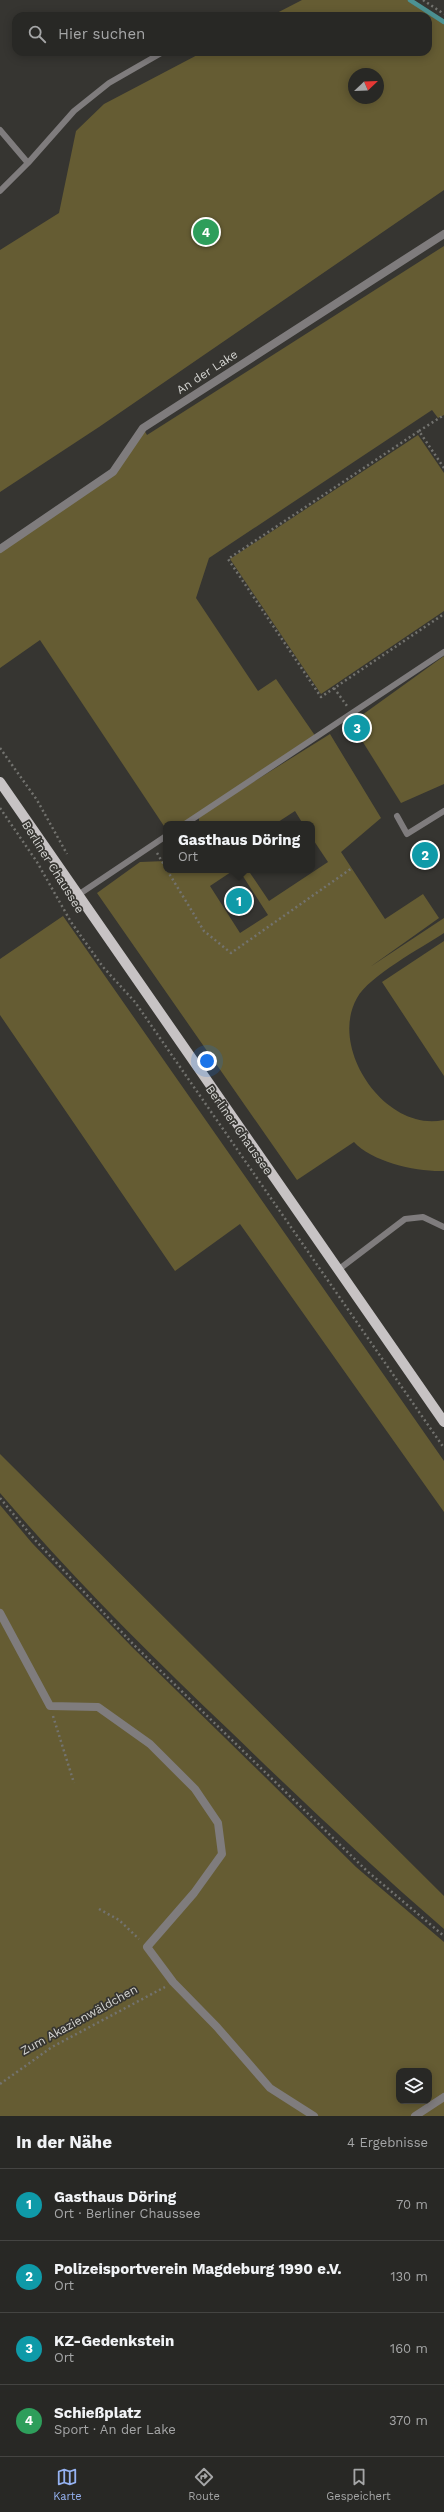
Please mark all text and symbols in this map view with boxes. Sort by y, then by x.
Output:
search box [12,12,432,56]
icon: search [26,23,48,45]
text: Hier suchen [58,25,145,43]
north arrow [348,68,384,104]
pin: 4 [193,217,219,247]
street label: An der Lake [174,347,240,397]
pin: 3 [344,713,370,743]
street label: Berliner Chaussee [19,818,87,916]
popup [163,821,315,873]
text: Gasthaus Döring [178,831,300,849]
pin: 2 [412,840,438,870]
text: Ort [178,849,198,864]
pin: 1 [226,886,252,916]
your location [197,1051,217,1071]
street label: Berliner Chaussee [203,1083,275,1177]
street label: Zum Akazienwäldchen [18,1982,140,2058]
map controls [396,2068,432,2104]
button: layers [396,2068,432,2104]
text: In der Nähe [16,2132,112,2152]
text: 4 Ergebnisse [347,2135,428,2150]
text: Gasthaus Döring [54,2188,176,2206]
text: 1 [26,2197,32,2212]
text: 70 m [396,2197,428,2212]
text: Ort · Berliner Chaussee [54,2206,201,2221]
text: Polizeisportverein Magdeburg 1990 e.V. [54,2260,341,2278]
text: 2 [25,2269,33,2284]
text: 130 m [390,2269,428,2284]
text: Ort [54,2278,74,2293]
text: KZ-Gedenkstein [54,2332,174,2350]
text: 3 [25,2341,33,2356]
text: 160 m [390,2341,428,2356]
text: Ort [54,2350,74,2365]
text: Schießplatz [54,2404,141,2422]
text: 4 [25,2413,33,2428]
text: 370 m [389,2413,428,2428]
text: Sport · An der Lake [54,2422,176,2437]
tab: Karte [53,2466,82,2503]
tab: Route [188,2466,220,2503]
tab: Gespeichert [326,2466,391,2503]

